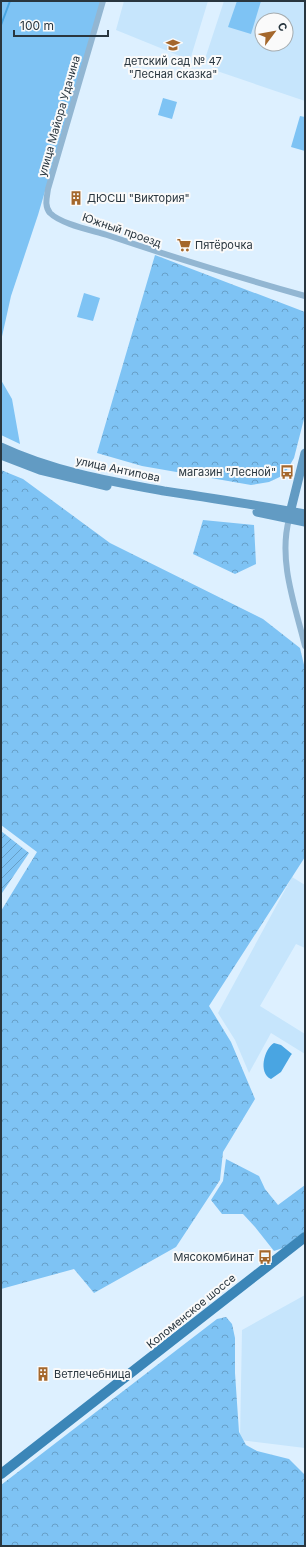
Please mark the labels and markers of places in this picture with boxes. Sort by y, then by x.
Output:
school or university icon: детский сад № 47 "Лесная сказка" [165,37,181,53]
place label: детский сад № 47 "Лесная сказка" [124,54,222,81]
building icon: ДЮСШ "Виктория" [68,190,84,206]
place label: ДЮСШ "Виктория" [87,191,190,205]
supermarket icon: Пятёрочка [176,237,192,253]
place label: Пятёрочка [195,238,253,252]
bus stop icon: магазин "Лесной" [279,464,295,480]
place label: магазин "Лесной" [179,465,276,479]
bus stop icon: Мясокомбинат [257,1249,273,1265]
place label: Мясокомбинат [173,1250,255,1264]
building icon: Ветлечебница [35,1366,51,1382]
place label: Ветлечебница [54,1367,131,1381]

